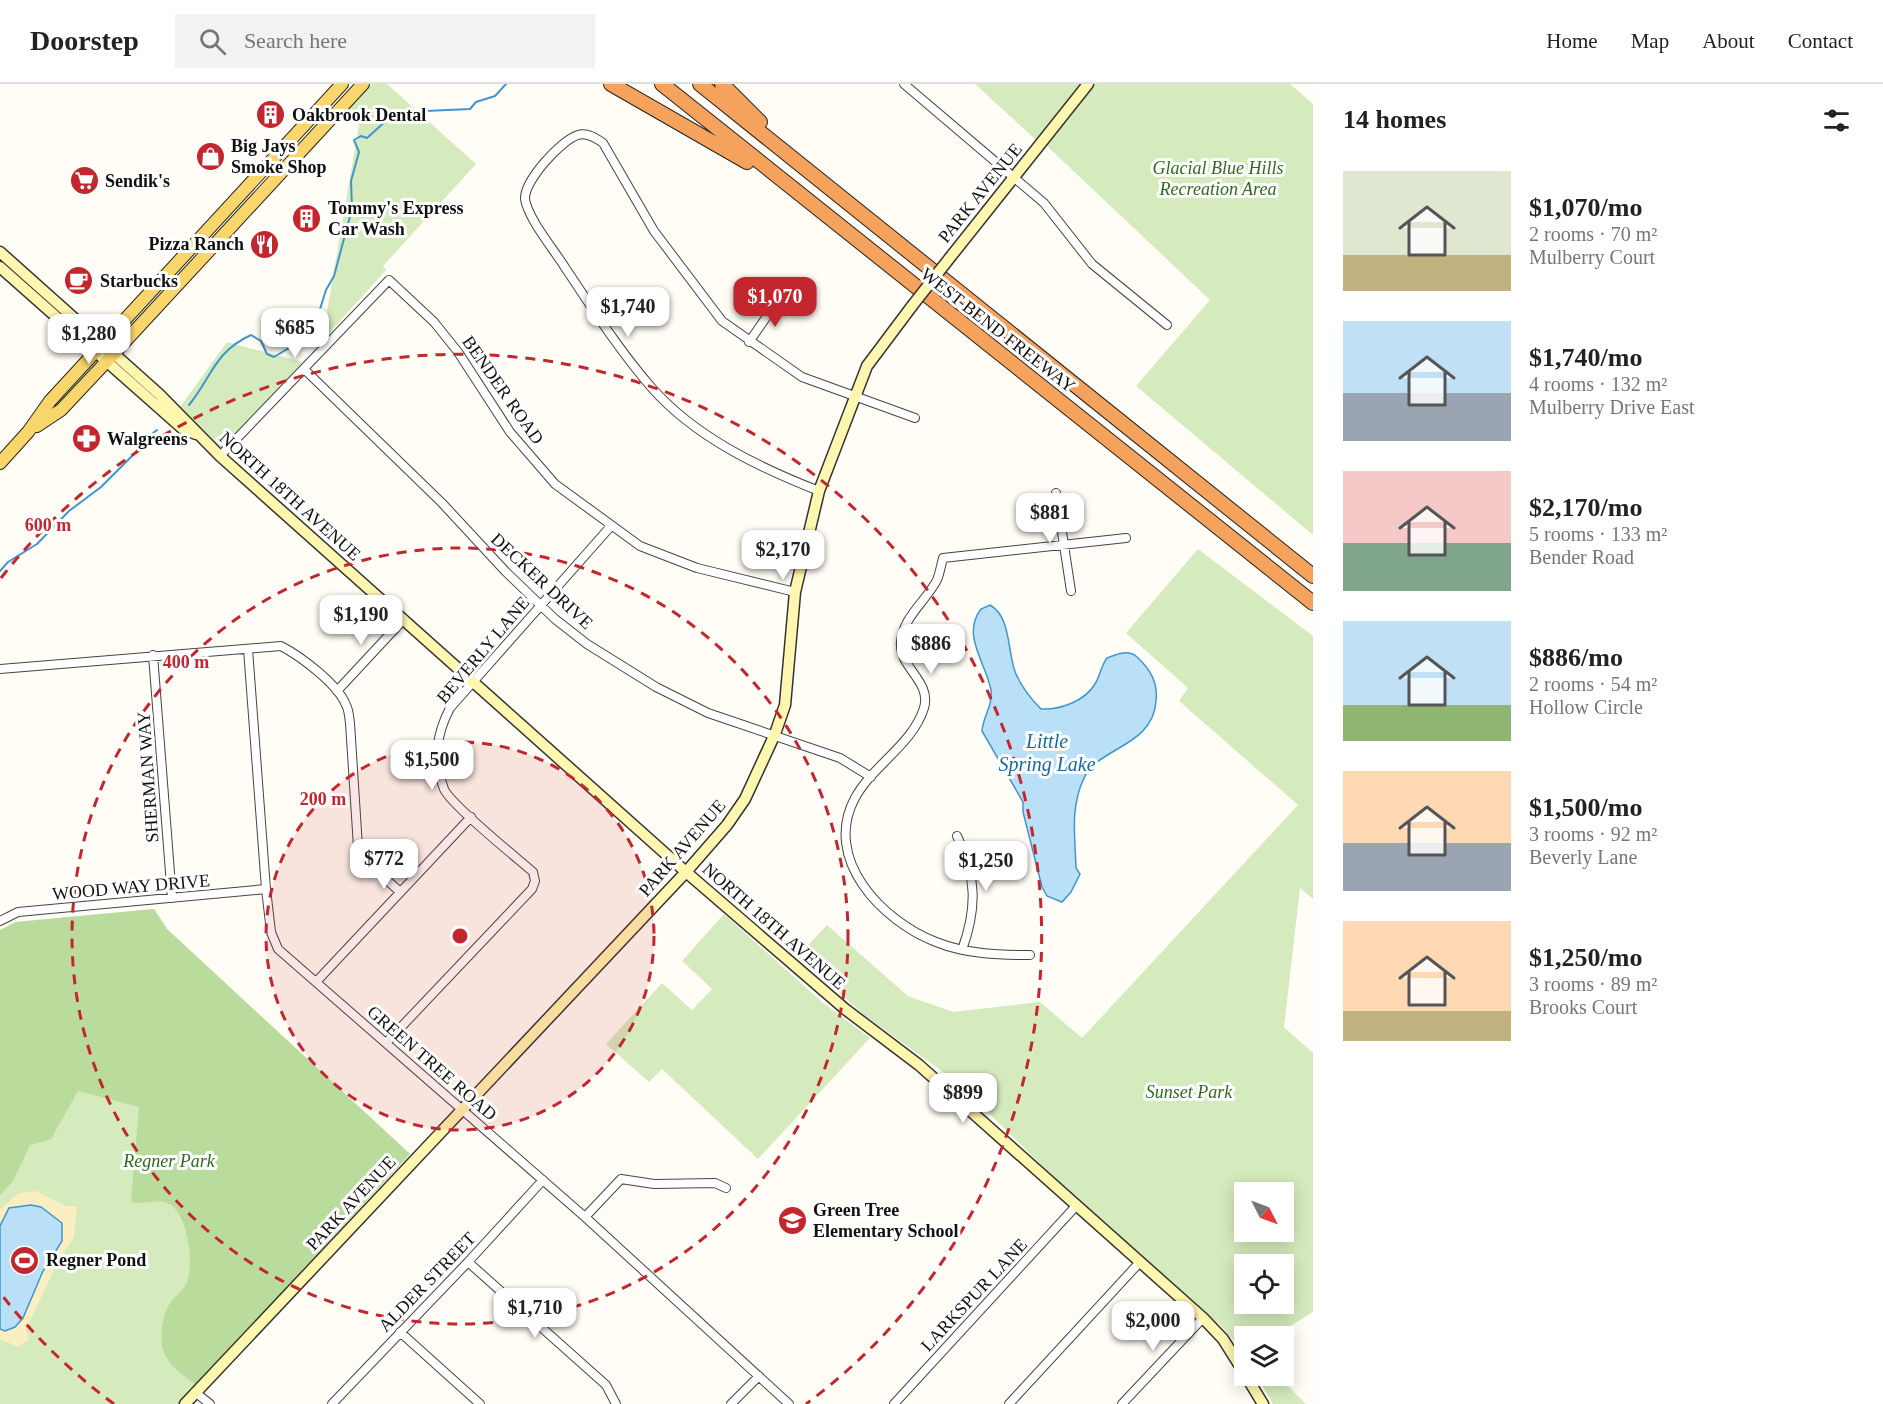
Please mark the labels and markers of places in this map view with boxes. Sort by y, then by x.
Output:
building icon: Oakbrook Dental [255,99,287,131]
place label: Oakbrook Dental [292,105,426,125]
place label: Big Jays Smoke Shop [231,136,327,177]
shop icon: Big Jays Smoke Shop [194,140,226,172]
supermarket icon: Sendik's [68,165,100,197]
place label: Sendik's [105,171,170,191]
place label: Tommy's Express Car Wash [328,198,464,239]
building icon: Tommy's Express Car Wash [291,202,323,234]
restaurant icon: Pizza Ranch [249,228,281,260]
place label: Pizza Ranch [149,234,244,254]
cafe icon: Starbucks [63,265,95,297]
place label: Starbucks [100,271,178,291]
pin: $1,070 [726,277,824,328]
pin: $1,740 [579,287,677,338]
pin: $685 [259,308,331,359]
pin: $1,280 [40,314,138,365]
pharmacy icon: Walgreens [70,423,102,455]
place label: Walgreens [107,429,188,449]
pin: $881 [1014,493,1086,544]
pin: $2,170 [734,530,832,581]
pin: $1,190 [312,595,410,646]
pin: $886 [895,624,967,675]
pin: $1,500 [383,740,481,791]
pin: $772 [348,839,420,890]
pin: $1,250 [937,841,1035,892]
centre of rings [450,926,470,946]
pin: $899 [927,1073,999,1124]
place label: Green Tree Elementary School [813,1200,959,1241]
school or university icon: Green Tree Elementary School [776,1204,808,1236]
sports icon: Regner Pond [9,1244,41,1276]
place label: Regner Pond [46,1250,146,1270]
pin: $1,710 [486,1288,584,1339]
pin: $2,000 [1104,1301,1202,1352]

